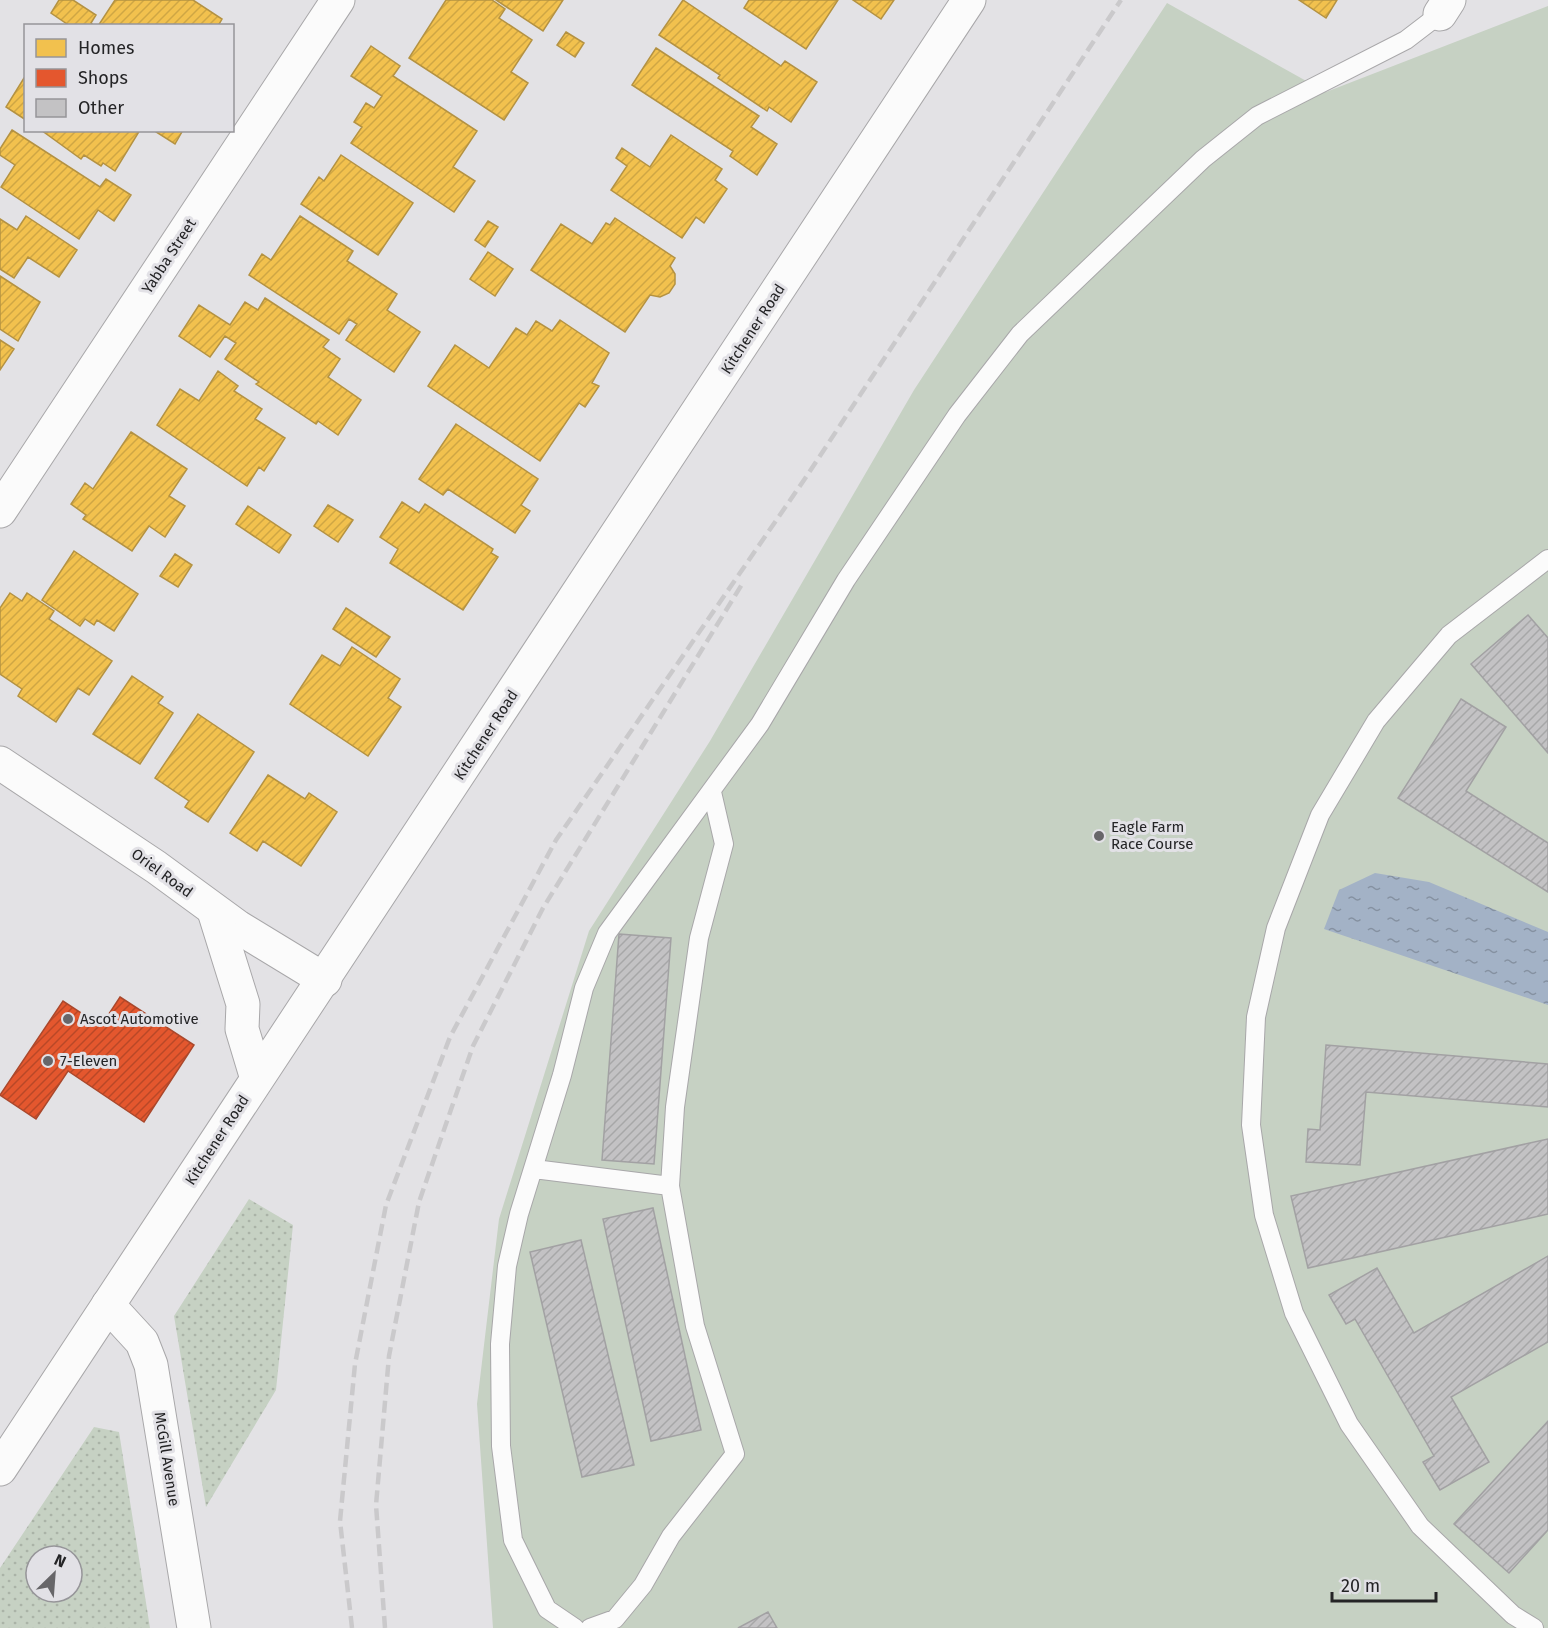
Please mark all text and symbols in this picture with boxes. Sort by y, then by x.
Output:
legend [24,24,234,132]
text: Homes [78,37,134,59]
text: Shops [78,67,128,89]
text: Other [78,97,124,119]
street label: Yabba Street [138,215,200,297]
street label: Kitchener Road [717,281,789,377]
street label: Kitchener Road [450,687,522,783]
place label: Eagle Farm Race Course [1111,818,1193,853]
marker: Eagle Farm Race Course [1092,829,1106,843]
street label: Oriel Road [128,845,196,901]
place label: Ascot Automotive [80,1010,199,1028]
marker: Ascot Automotive [61,1012,75,1026]
place label: 7-Eleven [60,1052,117,1070]
marker: 7-Eleven [41,1054,55,1068]
street label: Kitchener Road [181,1092,253,1188]
street label: McGill Avenue [151,1411,183,1507]
north arrow [24,1544,84,1604]
text: N [51,1550,69,1572]
scale bar [1332,1565,1436,1603]
text: 20 m [1341,1575,1380,1597]

